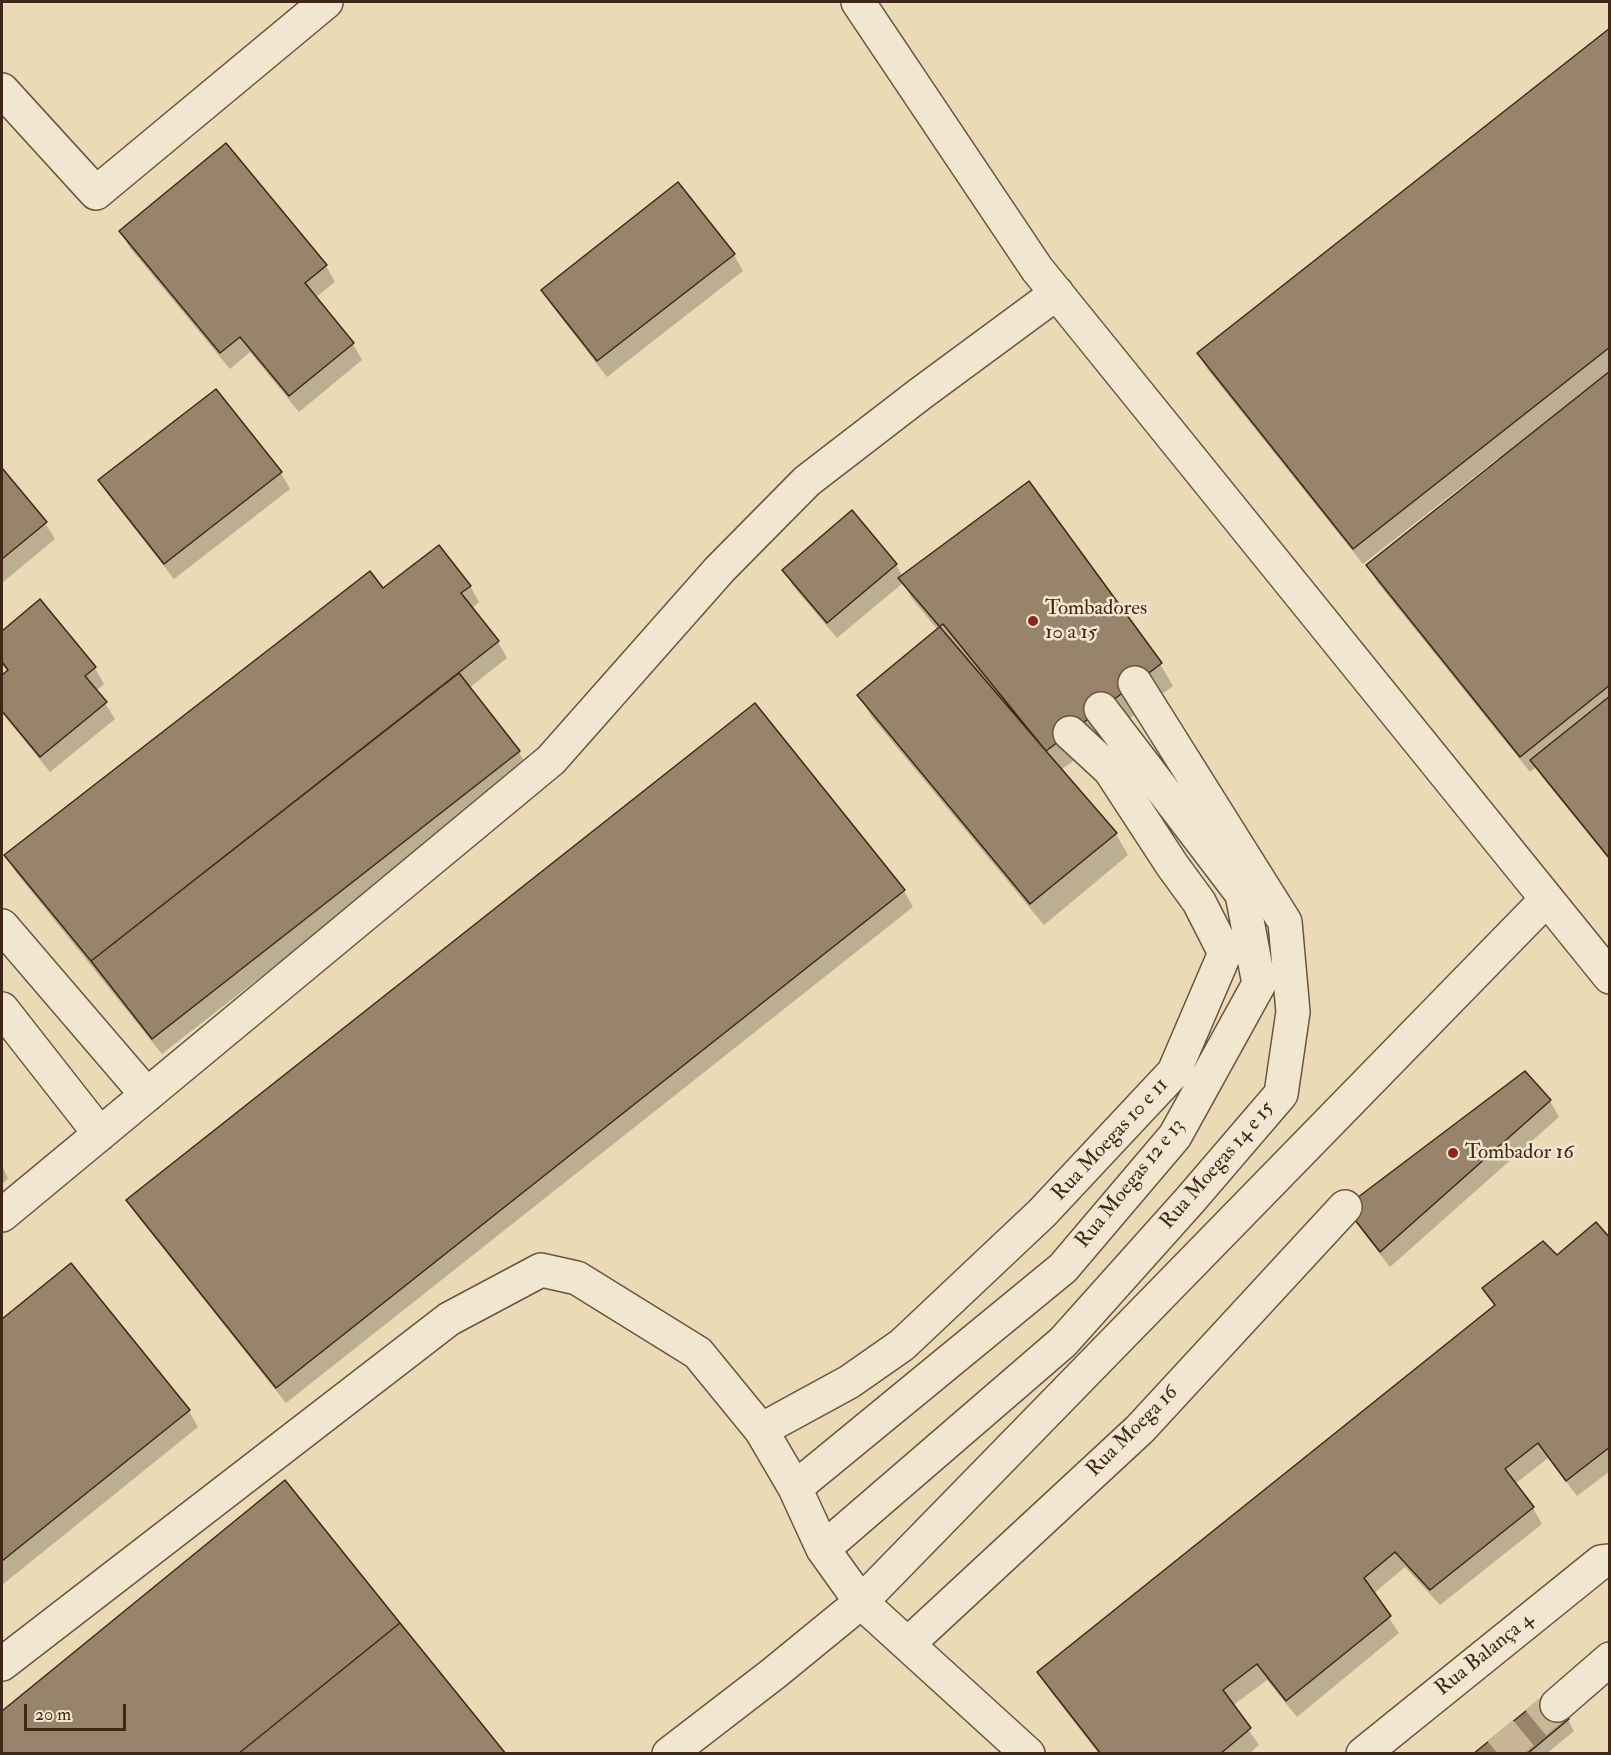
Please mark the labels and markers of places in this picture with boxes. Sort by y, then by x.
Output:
place label: Tombadores 10 a 15 [1045,596,1147,646]
marker: Tombadores 10 a 15 [1026,614,1040,628]
place label: Tombador 16 [1465,1140,1574,1166]
marker: Tombador 16 [1446,1146,1460,1160]

